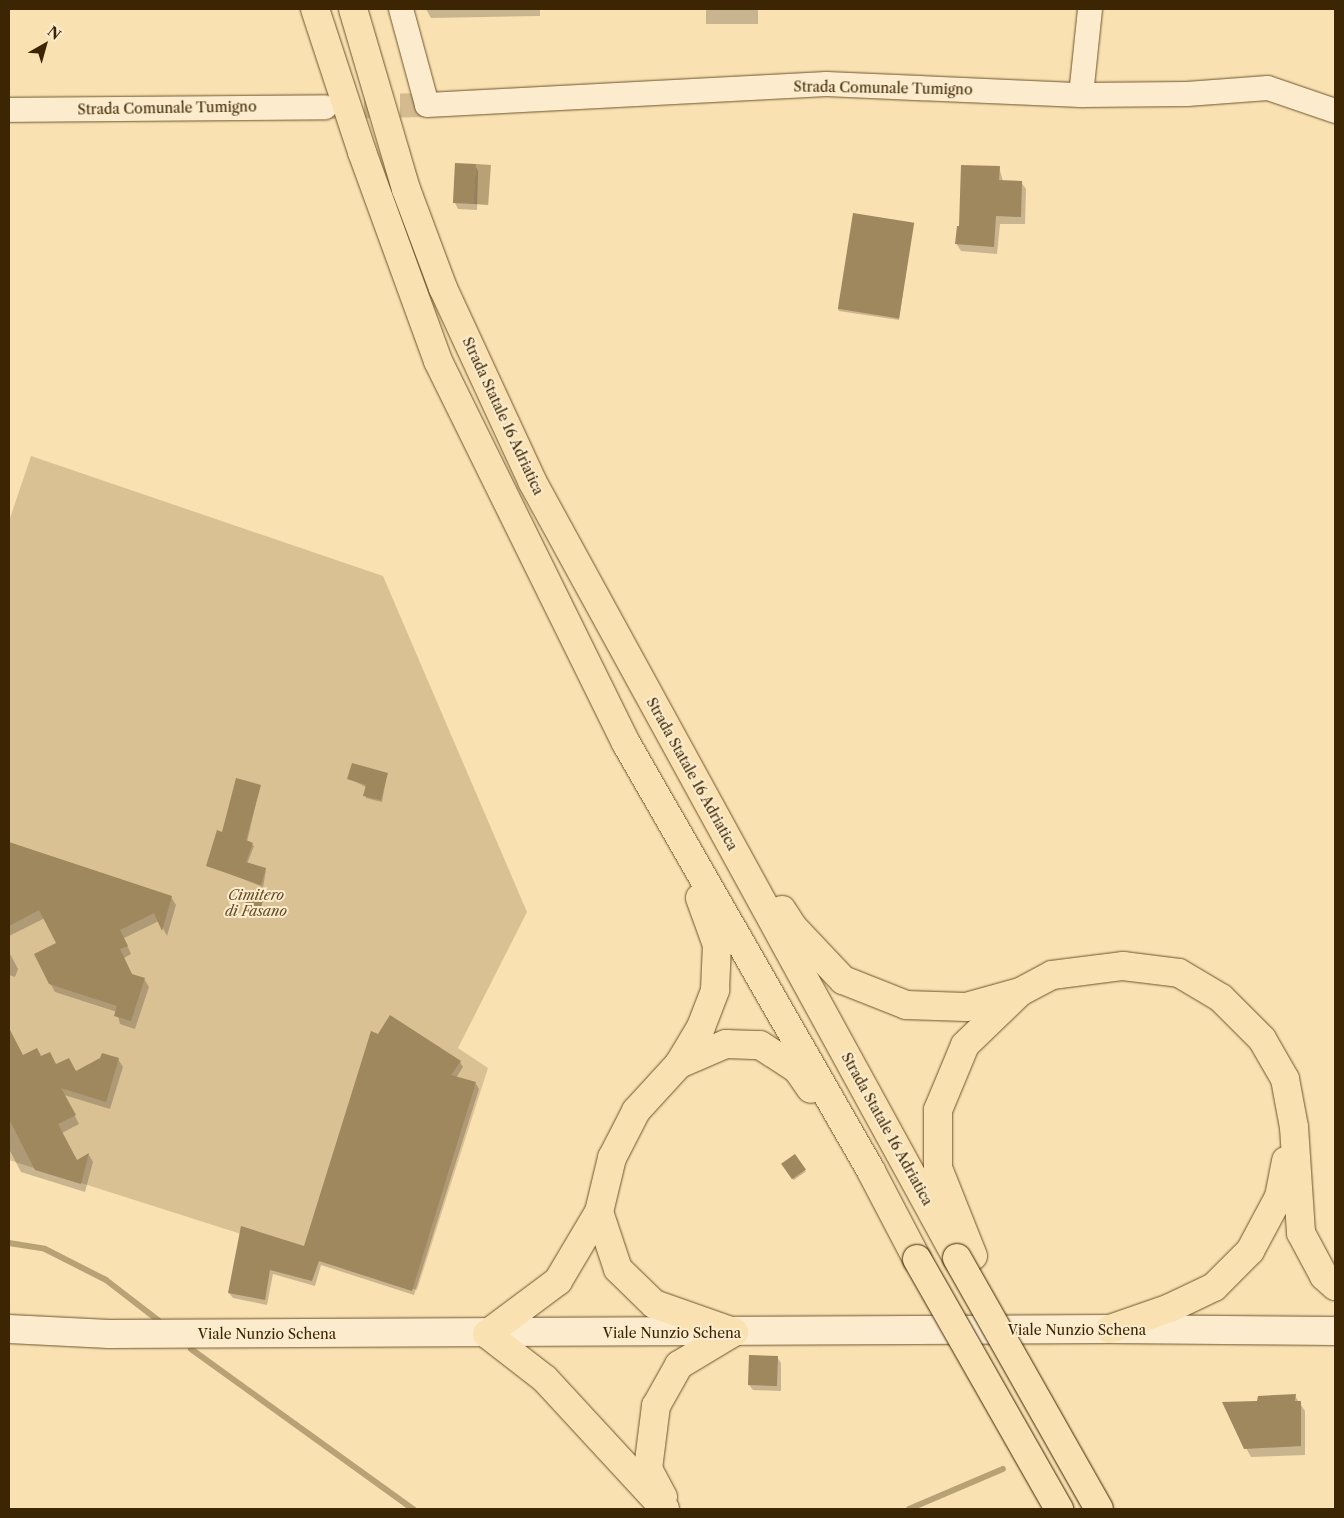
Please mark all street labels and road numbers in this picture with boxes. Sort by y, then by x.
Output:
street label: Strada Comunale Tumigno [793,78,973,98]
street label: Strada Comunale Tumigno [77,98,257,118]
street label: Strada Statale 16 Adriatica [459,334,547,498]
street label: Strada Statale 16 Adriatica [643,694,741,854]
street label: Strada Statale 16 Adriatica [838,1049,936,1209]
street label: Viale Nunzio Schena [1008,1322,1146,1338]
street label: Viale Nunzio Schena [603,1325,741,1341]
street label: Viale Nunzio Schena [198,1326,336,1342]

